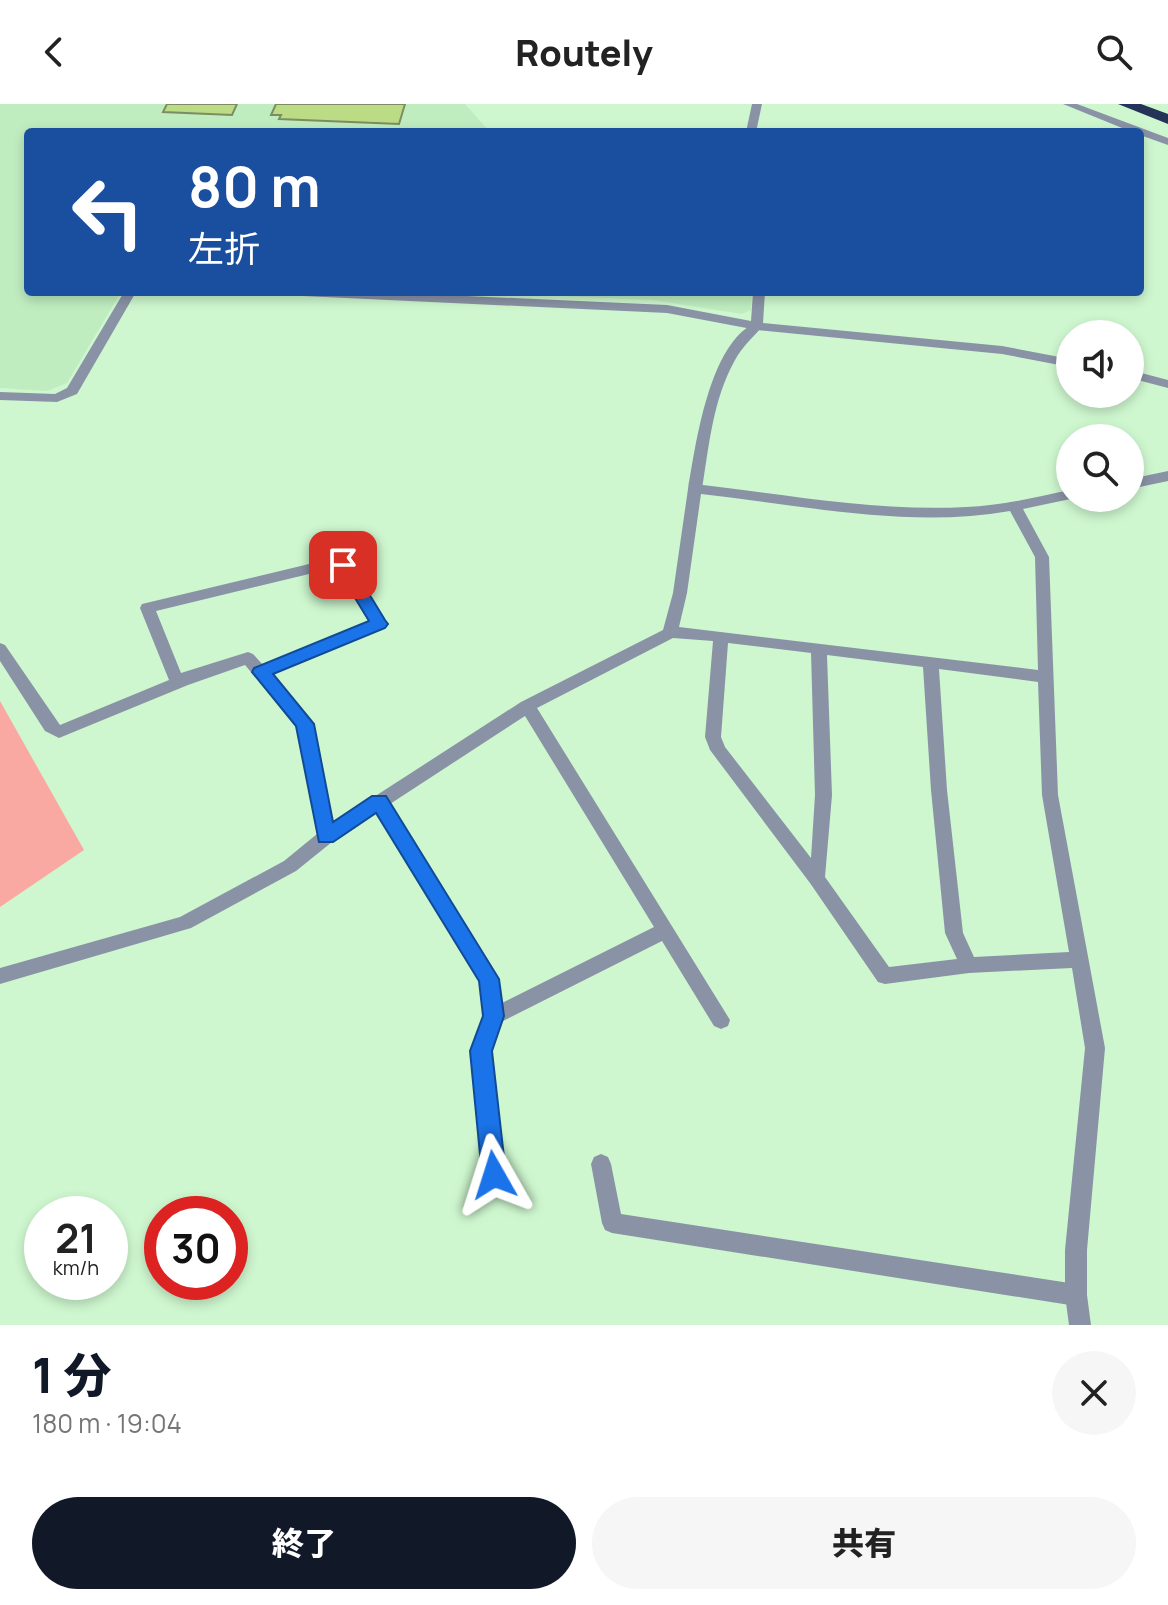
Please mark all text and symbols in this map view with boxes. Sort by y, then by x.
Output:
text: Routely [515,28,653,77]
icon: back [32,30,76,74]
icon: search [1092,30,1136,74]
text: 80 m [188,147,321,224]
icon: left [56,160,160,264]
text: 左折 [188,224,260,273]
map controls [1056,320,1144,512]
button: sound [1056,320,1144,408]
button: search [1056,424,1144,512]
pin [309,531,377,599]
icon: arrive [321,543,365,587]
position arrow [452,1133,536,1217]
speed limit sign: 30 [144,1196,248,1300]
text: 21 [55,1210,97,1265]
text: km/h [53,1254,99,1281]
text: 1 分 [32,1342,111,1407]
button: close [1052,1351,1136,1435]
text: 180 m · 19:04 [32,1405,182,1441]
button: 終了 [32,1497,576,1589]
button: 共有 [592,1497,1136,1589]

